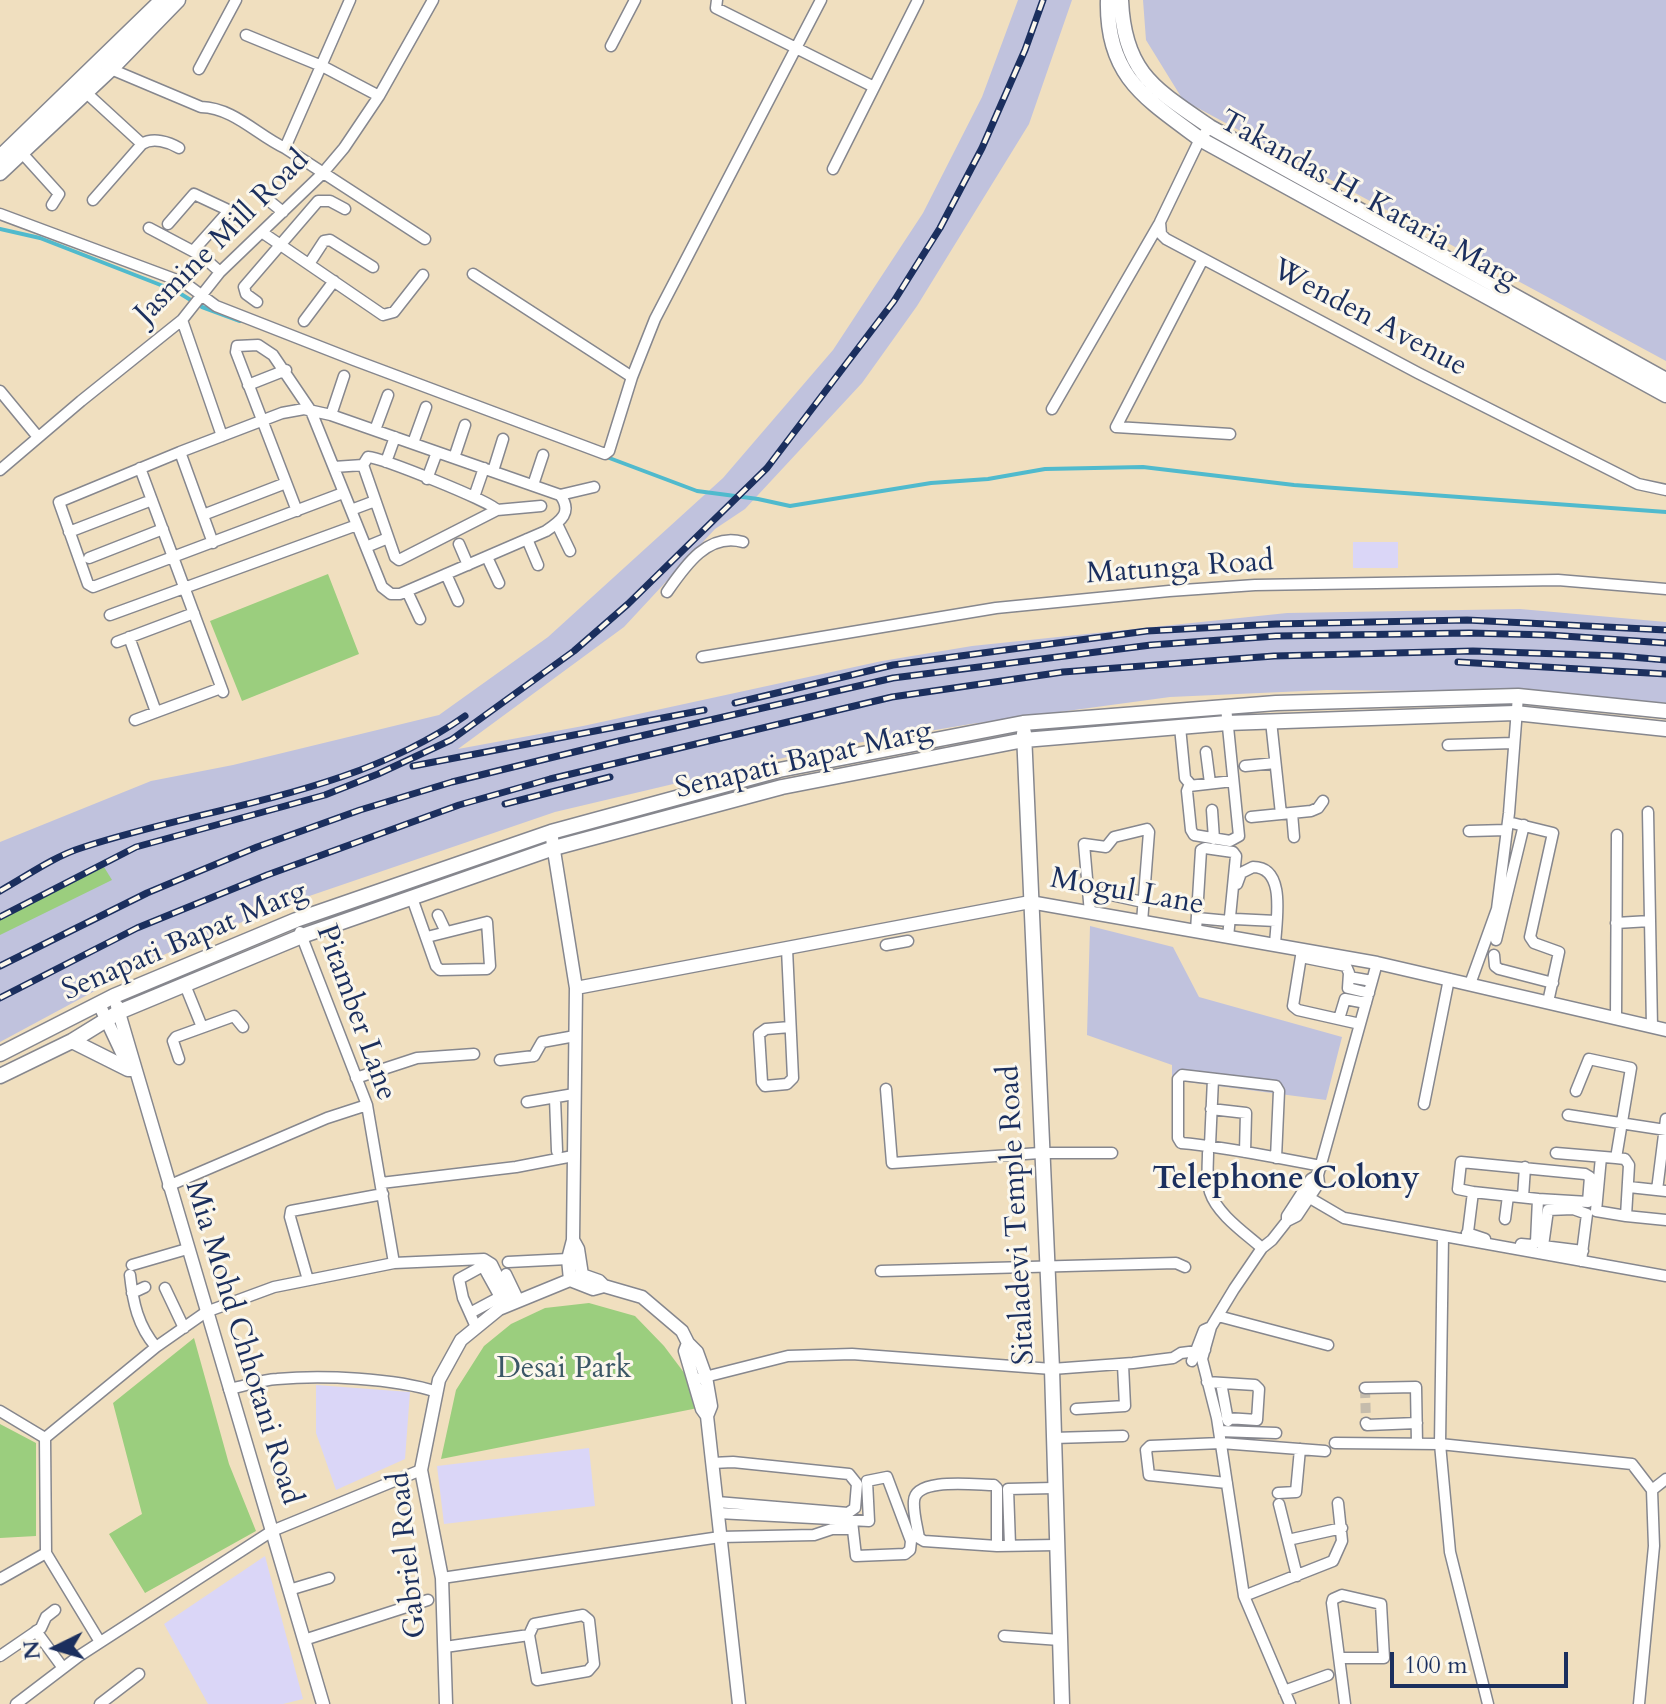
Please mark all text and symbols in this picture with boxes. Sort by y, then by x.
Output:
street label: Takandas H. Kataria Marg [1212,104,1524,298]
street label: Jasmine Mill Road [128,143,318,333]
street label: Wenden Avenue [1265,252,1473,386]
street label: Matunga Road [1085,544,1275,594]
street label: Senapati Bapat Marg [672,714,936,808]
street label: Mogul Lane [1047,862,1207,924]
street label: Senapati Bapat Marg [57,874,313,1010]
street label: Pitamber Lane [307,920,403,1106]
street label: Sitaladevi Temple Road [992,1064,1044,1366]
district label: Telephone Colony [1152,1162,1420,1200]
street label: Mia Mohd Chhotani Road [176,1177,308,1509]
park label: Desai Park [496,1352,632,1388]
street label: Gabriel Road [382,1470,436,1640]
north arrow [16,1608,96,1688]
scale bar [1394,1636,1572,1686]
text: N [16,1639,48,1661]
text: 100 m [1404,1649,1468,1682]

